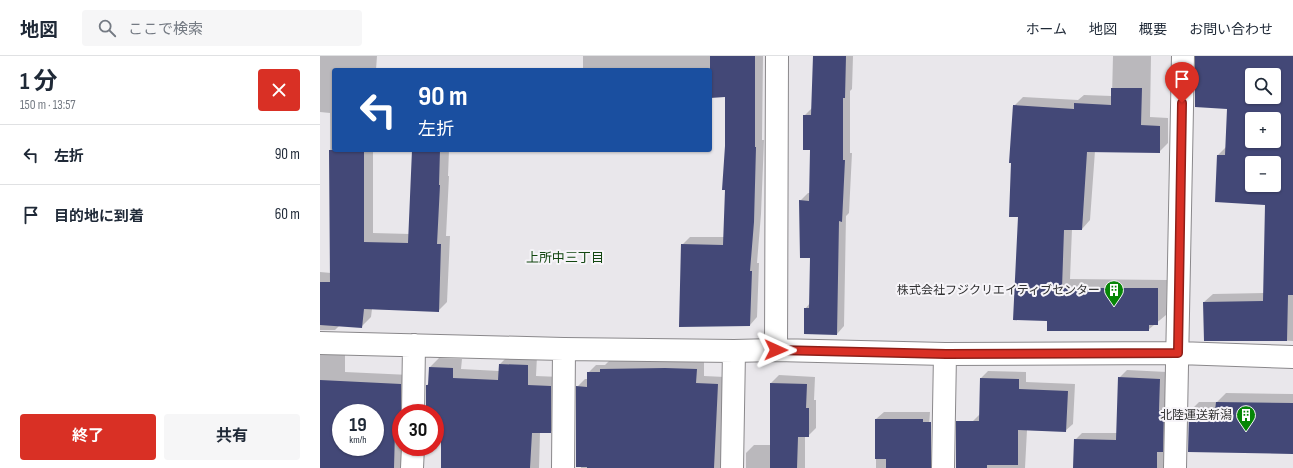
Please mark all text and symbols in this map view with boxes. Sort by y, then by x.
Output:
search box [82,10,362,46]
icon: search [96,17,118,39]
text: 地図 [20,19,58,42]
text: ここで検索 [128,20,203,39]
text: ホーム [1025,21,1067,38]
text: 地図 [1089,21,1117,38]
text: 概要 [1139,21,1167,38]
text: お問い合わせ [1189,21,1273,38]
pin [1165,62,1199,103]
text: 1 分 [20,67,57,96]
icon: arrive [1171,68,1193,90]
map controls [1245,68,1281,192]
button: search [1245,68,1281,104]
button: close [258,69,300,111]
text: 90 m [418,80,468,113]
icon: left [352,84,404,136]
text: 150 m · 13:57 [20,97,76,113]
button: + [1245,112,1281,148]
text: 左折 [418,119,454,140]
icon: left [20,144,42,166]
text: 90 m [275,145,300,164]
text: 左折 [54,147,84,166]
button: − [1245,156,1281,192]
icon: arrive [20,204,42,226]
text: 60 m [275,205,300,224]
text: 目的地に到着 [54,207,144,226]
district label: 上所中三丁目 [526,250,604,266]
building icon: 株式会社フジクリエイティブセンター [1103,279,1125,307]
place label: 株式会社フジクリエイティブセンター [897,283,1100,298]
position arrow [755,329,797,371]
speed limit sign: 30 [392,404,444,456]
building icon: 北陸運送新潟 [1235,404,1257,432]
place label: 北陸運送新潟 [1160,408,1232,423]
text: 19 [349,413,367,437]
button: 終了 [20,414,156,460]
button: 共有 [164,414,300,460]
text: km/h [349,434,367,446]

